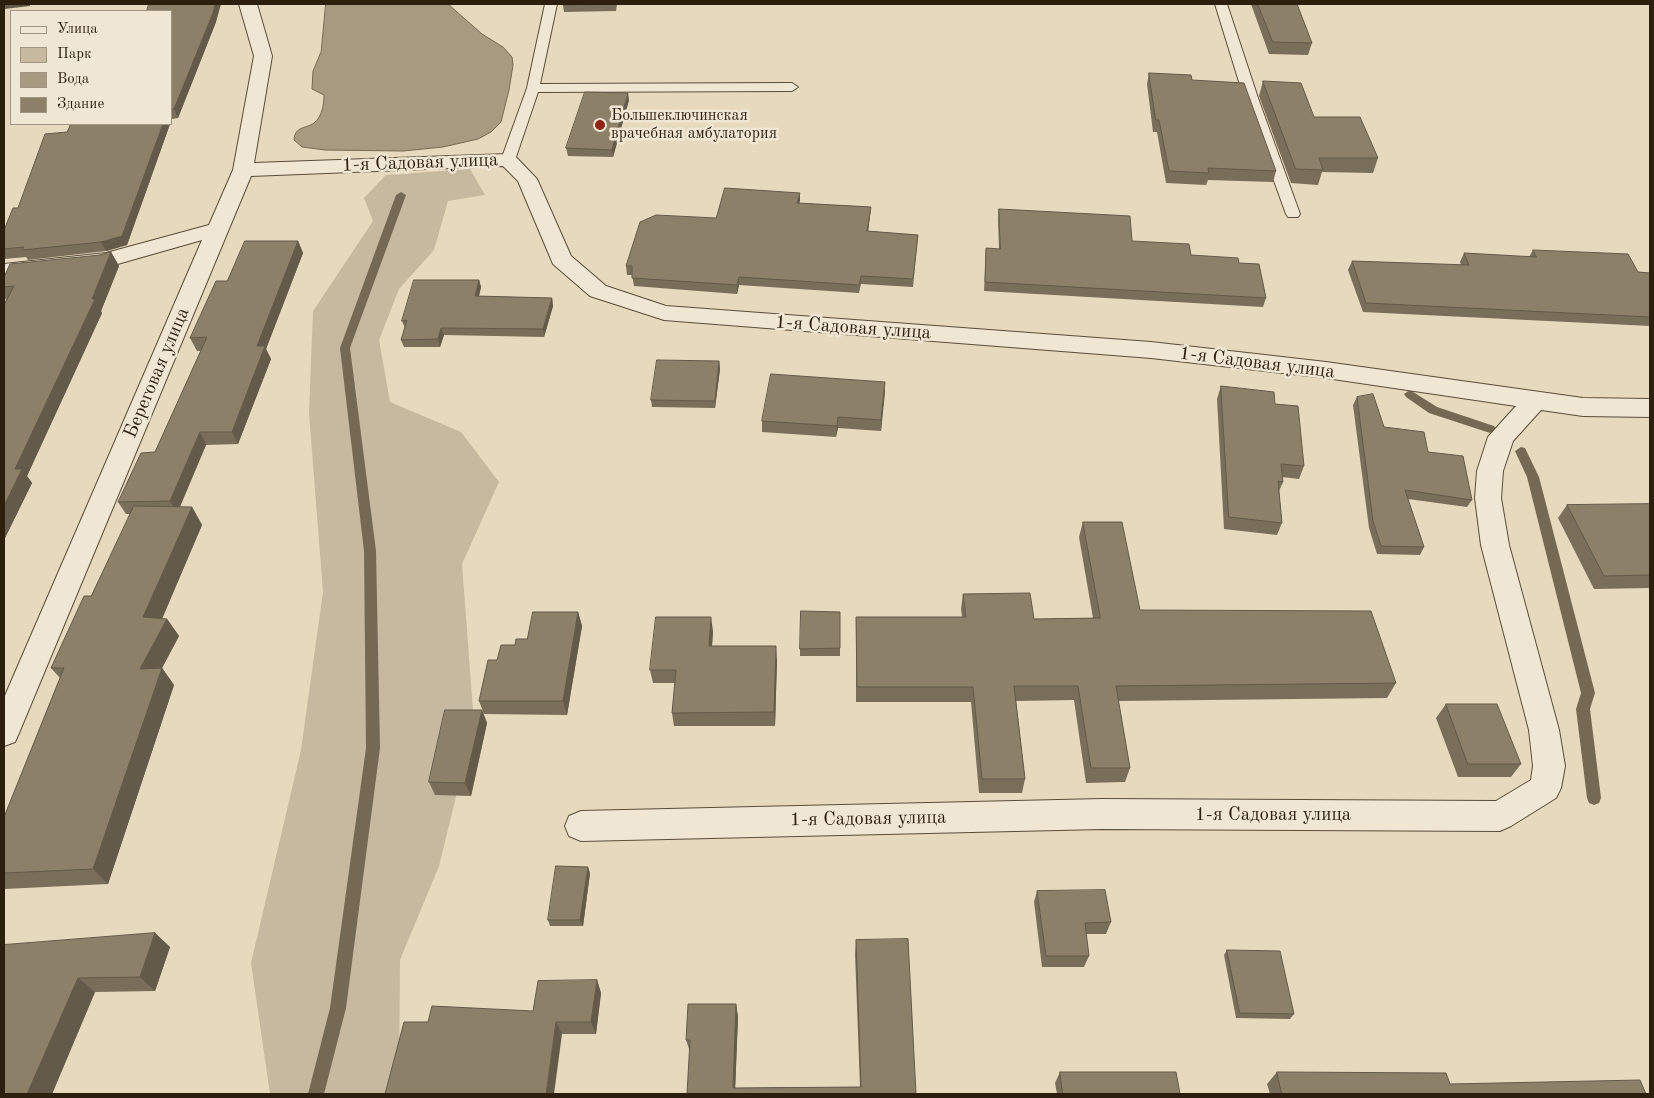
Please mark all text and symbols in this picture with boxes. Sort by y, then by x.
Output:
legend [10,10,172,125]
text: Улица [57,22,98,37]
text: Парк [57,47,92,62]
text: Вода [57,72,89,87]
text: Здание [57,97,104,112]
place label: Большеключинская врачебная амбулатория [611,106,777,144]
marker: Большеключинская врачебная амбулатория [593,118,607,132]
street label: 1-я Садовая улица [341,149,499,177]
street label: Береговая улица [119,304,195,442]
street label: 1-я Садовая улица [774,311,932,345]
street label: 1-я Садовая улица [1178,342,1336,384]
street label: 1-я Садовая улица [1195,804,1351,826]
street label: 1-я Садовая улица [790,806,946,832]

